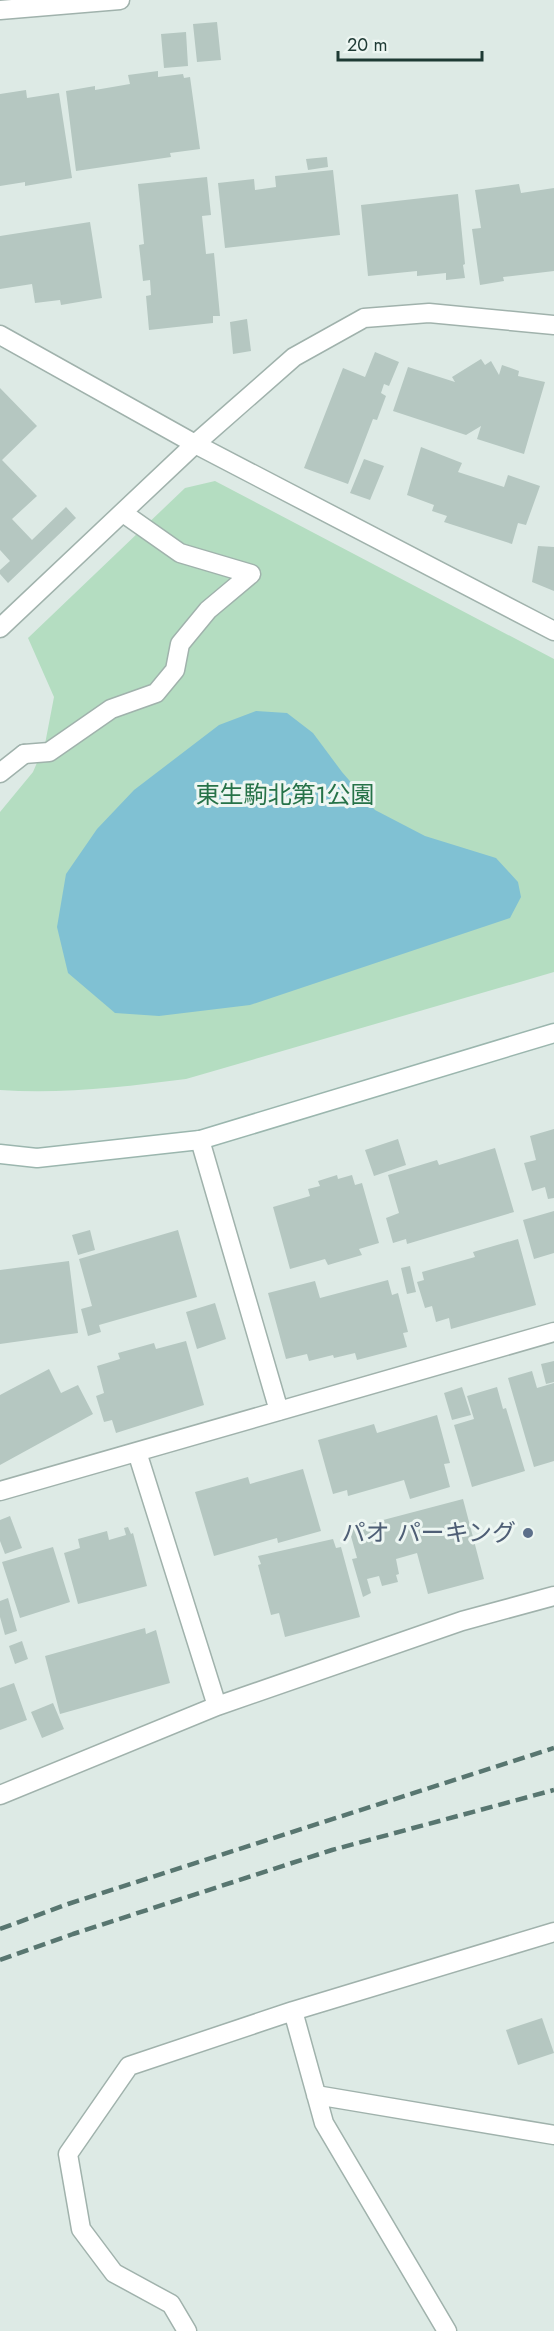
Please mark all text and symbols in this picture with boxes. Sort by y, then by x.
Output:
scale bar [338,24,482,62]
text: 20 m [347,32,387,58]
park label: 東生駒北第1公園 [196,777,374,812]
place label: パオ パーキング [342,1515,516,1550]
marker: パオ パーキング [521,1526,535,1540]

